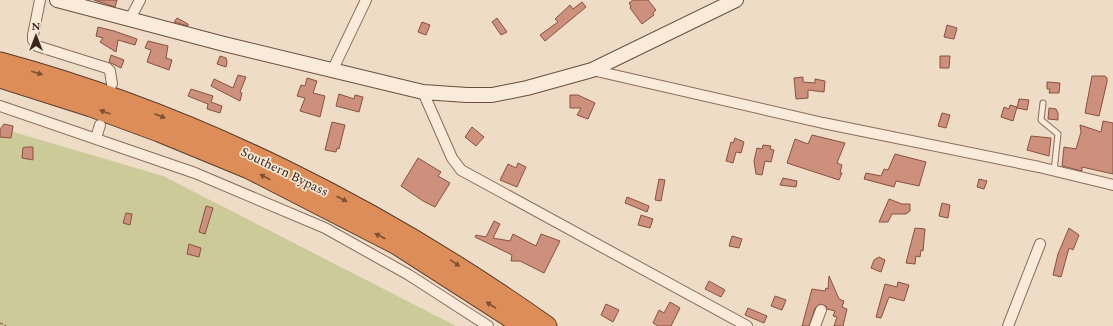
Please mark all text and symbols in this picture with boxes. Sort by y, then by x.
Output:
north arrow [16,16,56,56]
text: N [32,18,41,35]
one-way arrow [32,70,44,76]
one-way arrow [99,109,111,115]
one-way arrow [155,113,167,119]
street label: Southern Bypass [237,142,332,202]
one-way arrow [259,174,270,180]
one-way arrow [336,196,348,202]
one-way arrow [374,233,386,240]
one-way arrow [450,259,460,267]
one-way arrow [486,301,496,309]

